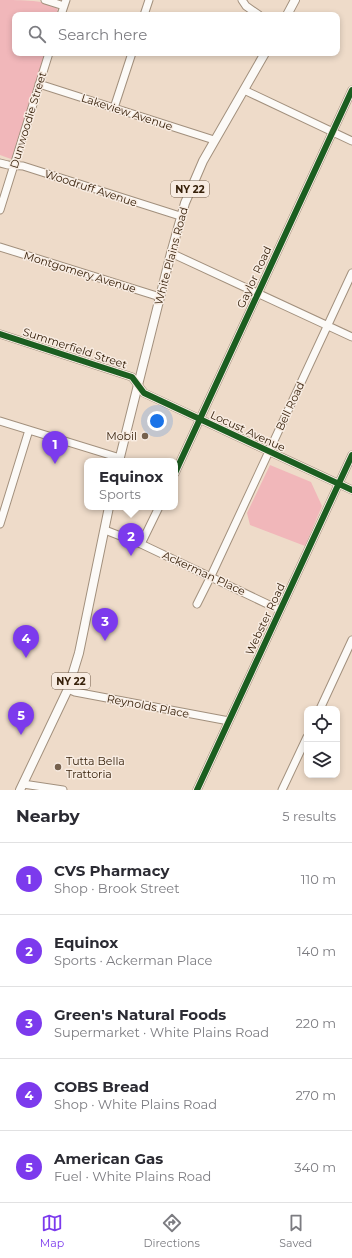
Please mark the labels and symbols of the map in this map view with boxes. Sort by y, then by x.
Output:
street label: Dunwoodie Street [7,69,50,170]
street label: Lakeview Avenue [79,91,175,134]
street label: Woodruff Avenue [43,166,139,210]
road number: NY 22 [171,181,209,197]
street label: White Plains Road [151,205,191,307]
street label: Gaylor Road [234,244,274,310]
street label: Montgomery Avenue [22,248,138,296]
street label: Summerfield Street [21,325,129,372]
street label: Bell Road [273,379,307,433]
street label: Locust Avenue [208,408,288,455]
your location [147,411,167,431]
place label: Mobil [106,429,137,443]
pin: 1 [42,431,68,464]
marker: Mobil [140,431,150,441]
pin: 2 [118,523,144,556]
street label: Ackerman Place [160,548,248,598]
street label: Webster Road [242,581,288,657]
pin: 3 [92,608,118,641]
pin: 4 [13,625,39,658]
road number: NY 22 [52,673,90,689]
street label: Reynolds Place [106,691,191,721]
pin: 5 [8,702,34,735]
place label: Tutta Bella Trattoria [66,754,125,781]
marker: Tutta Bella Trattoria [53,762,63,772]

